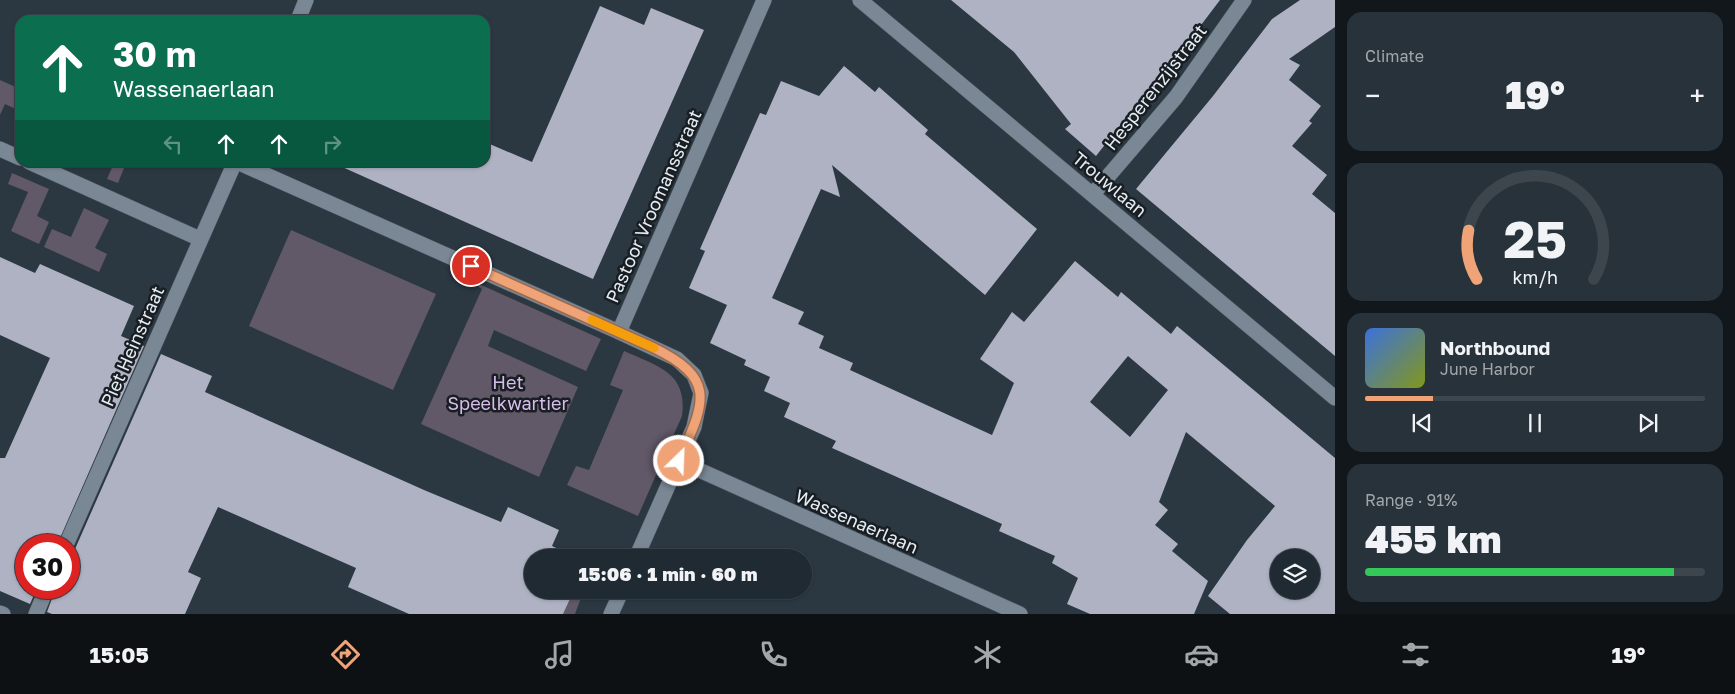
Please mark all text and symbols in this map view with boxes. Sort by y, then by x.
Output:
street label: Hesperenzijstraat [1099,20,1211,154]
text: 30 m [113,33,196,75]
icon: ahead [30,35,95,100]
text: Climate [1365,46,1424,66]
text: 19° [1505,72,1565,117]
text: Wassenaerlaan [113,75,274,102]
text: − [1365,79,1380,112]
text: + [1690,79,1705,112]
street label: Pastoor Vroomansstraat [600,106,706,306]
icon: left [159,130,187,158]
icon: ahead [212,130,240,158]
icon: ahead [265,130,293,158]
icon: right [318,130,346,158]
street label: Trouwlaan [1069,147,1151,221]
text: 25 [1503,207,1567,269]
pin [450,245,492,287]
icon: arrive [457,252,485,280]
text: km/h [1512,266,1558,288]
street label: Piet Heinstraat [96,282,168,410]
text: Northbound [1440,336,1550,359]
text: June Harbor [1440,359,1535,379]
park label: Het Speelkwartier [448,371,568,414]
icon: previous [1408,409,1436,437]
icon: pause [1521,409,1549,437]
icon: next [1634,409,1662,437]
position arrow [652,434,704,486]
street label: Wassenaerlaan [792,484,922,558]
text: Range · 91% [1365,490,1457,510]
text: 455 km [1365,516,1502,561]
speed limit sign: 30 [15,534,80,599]
map controls [1270,549,1320,599]
button: layers [1270,549,1320,599]
text: 15:06 · 1 min · 60 m [578,562,758,585]
icon: directions [328,637,363,672]
icon: music [542,637,577,672]
icon: phone [756,637,791,672]
icon: climate [970,637,1005,672]
icon: car [1184,637,1219,672]
icon: filters [1398,637,1433,672]
text: 15:05 [89,641,149,668]
text: 19° [1612,641,1645,668]

